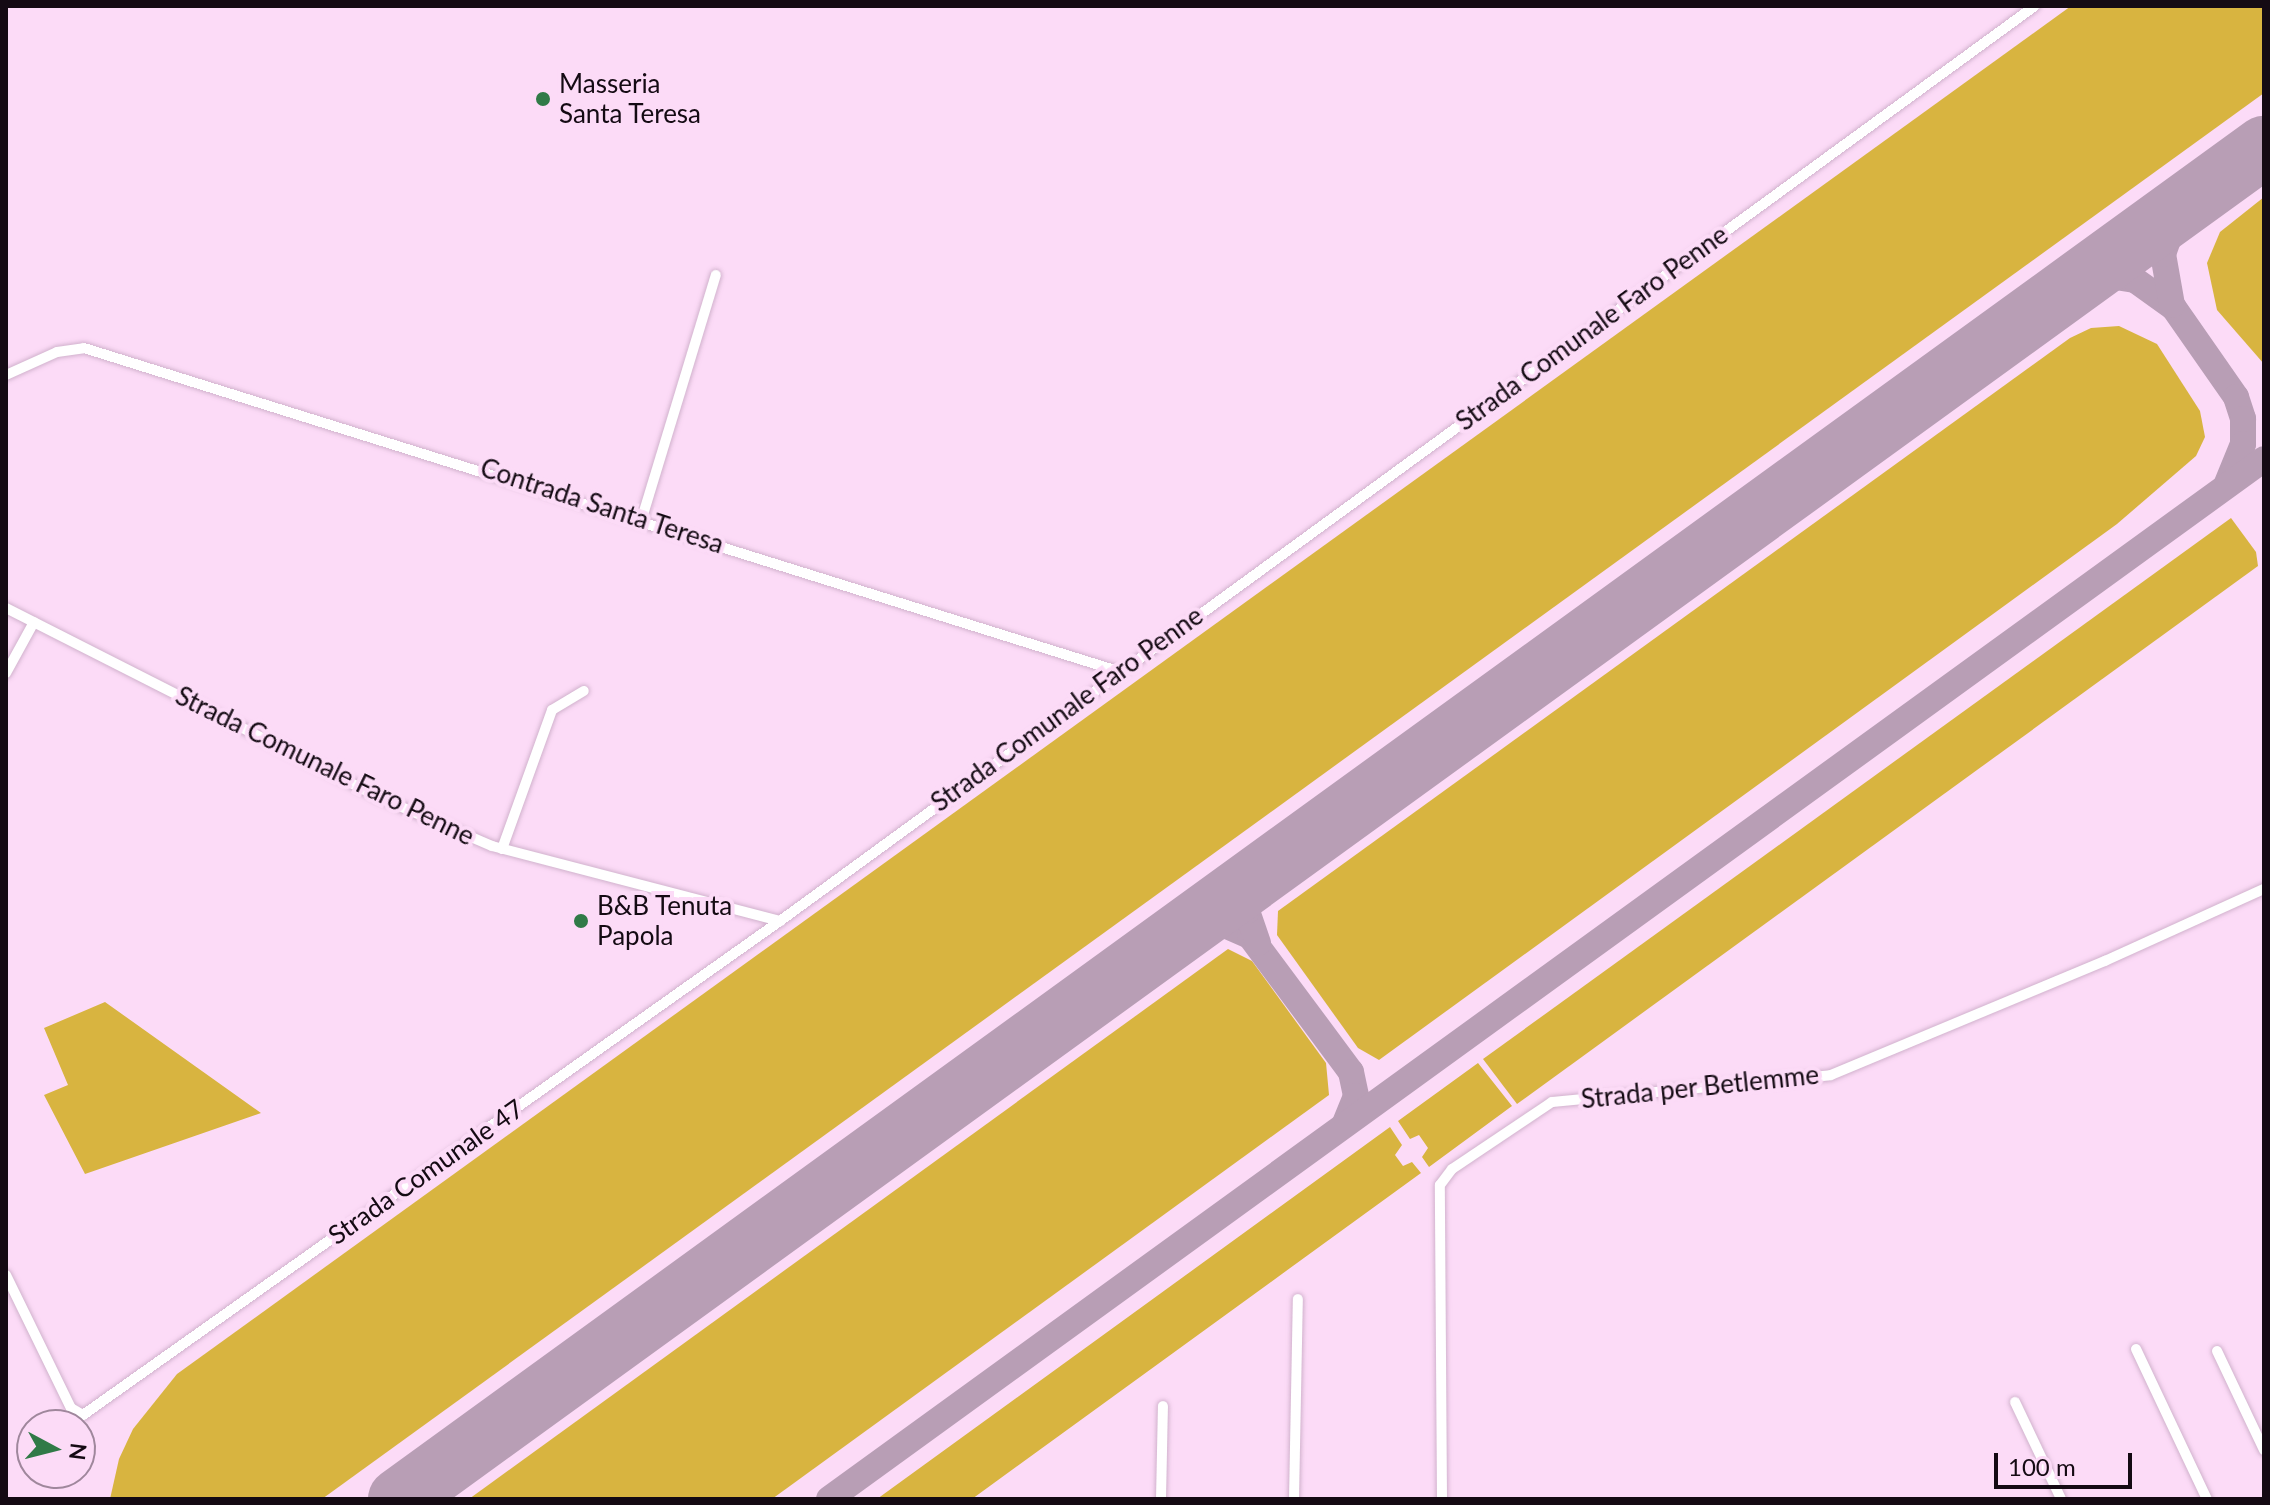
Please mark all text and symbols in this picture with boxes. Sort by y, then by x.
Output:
place label: Masseria Santa Teresa [559,68,702,130]
marker: Masseria Santa Teresa [534,90,552,108]
street label: Strada Comunale Faro Penne [1450,219,1734,437]
street label: Contrada Santa Teresa [476,452,728,560]
street label: Strada Comunale Faro Penne [925,600,1209,818]
street label: Strada Comunale Faro Penne [171,680,479,852]
place label: B&B Tenuta Papola [597,890,733,952]
marker: B&B Tenuta Papola [572,912,590,930]
street label: Strada per Betlemme [1579,1059,1821,1115]
street label: Strada Comunale 47 [322,1093,530,1251]
north arrow [16,1409,96,1489]
scale bar [1998,1437,2136,1487]
text: N [64,1442,93,1462]
text: 100 m [2008,1452,2076,1481]

